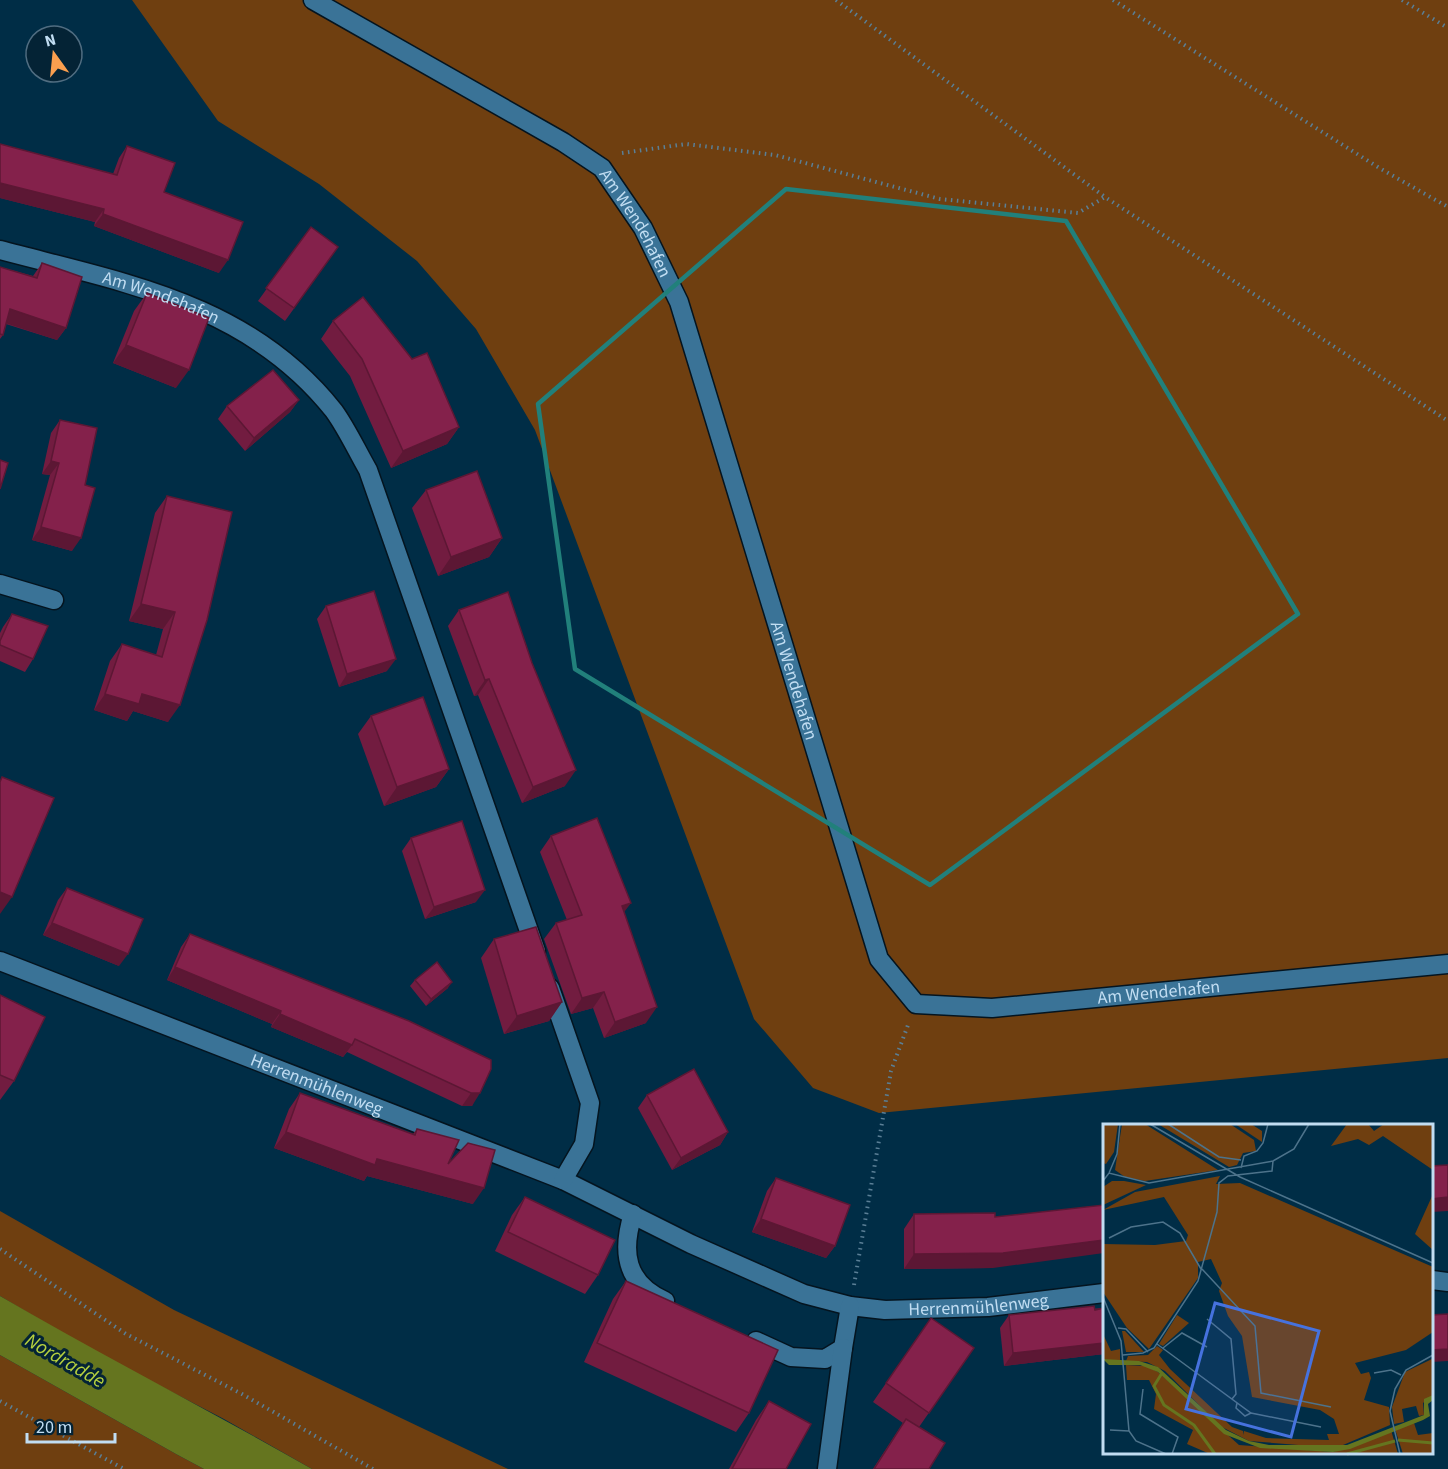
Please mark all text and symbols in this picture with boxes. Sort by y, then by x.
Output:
north arrow [24,24,84,84]
text: N [42,28,58,52]
street label: Am Wendehafen [593,164,678,282]
street label: Am Wendehafen [100,265,224,330]
street label: Am Wendehafen [764,618,824,743]
street label: Am Wendehafen [1096,974,1221,1010]
street label: Herrenmühlenweg [247,1047,387,1121]
inset map [1103,1124,1433,1454]
street label: Herrenmühlenweg [908,1287,1050,1322]
water label: Nordradde [20,1327,110,1395]
scale bar [27,1406,116,1444]
text: 20 m [36,1415,72,1440]

